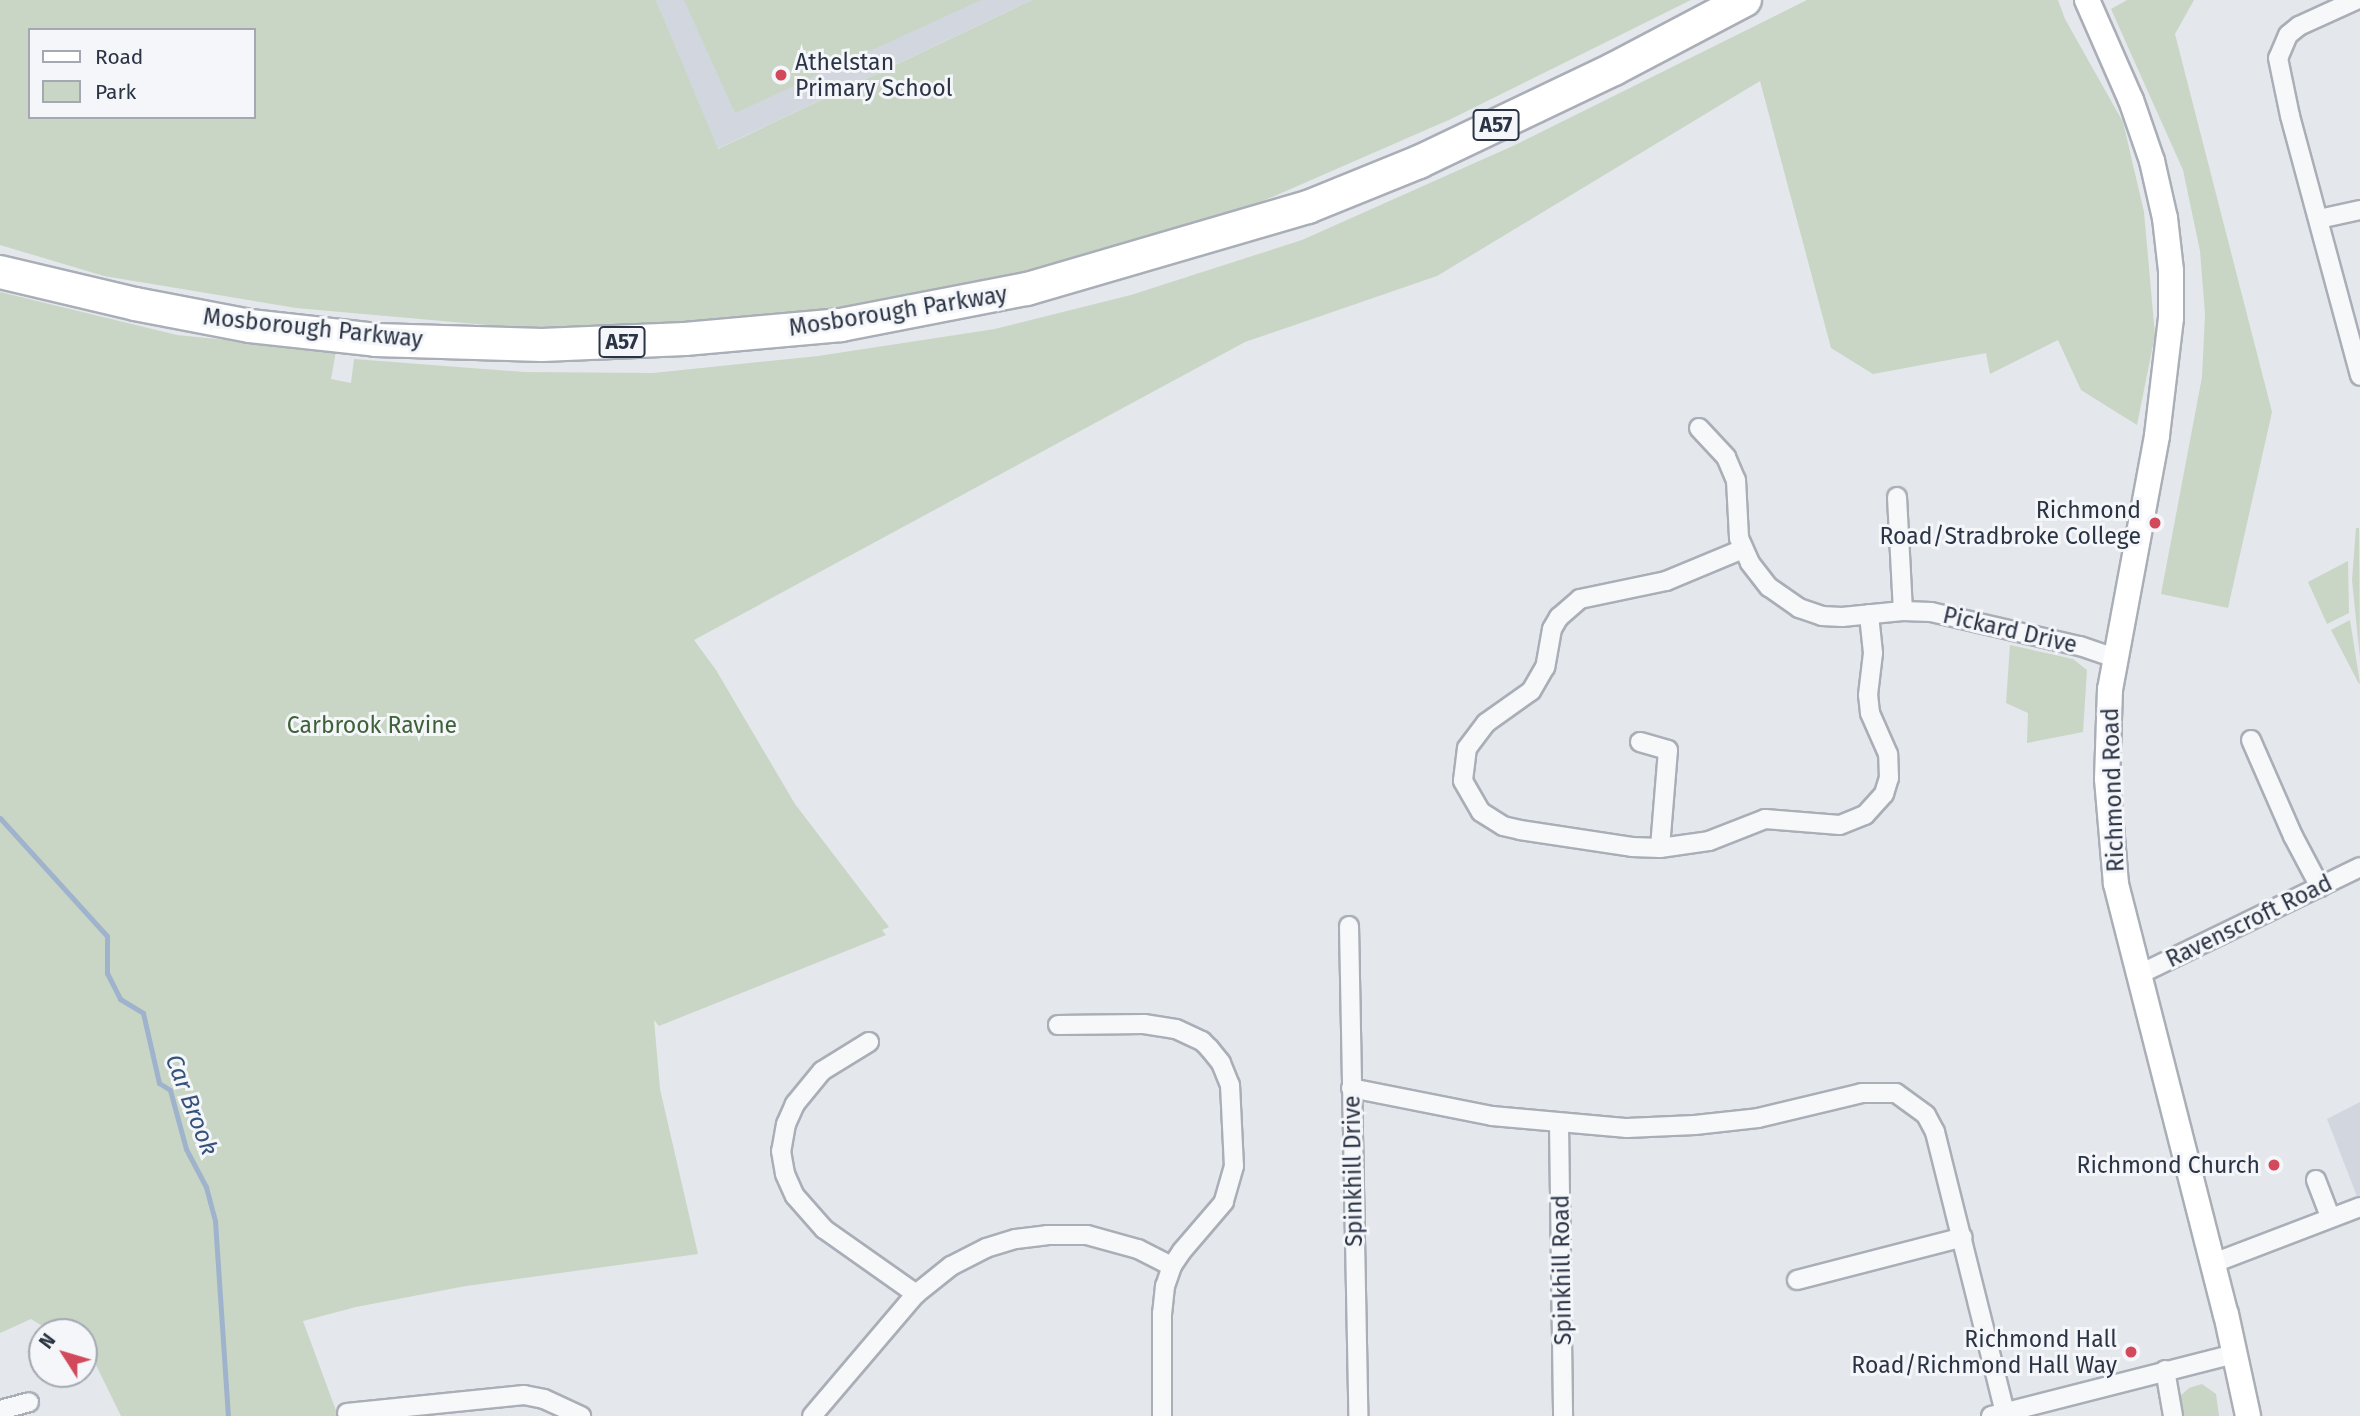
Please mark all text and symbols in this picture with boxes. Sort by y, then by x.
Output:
legend [28,28,256,119]
text: Road [95,44,143,70]
place label: Athelstan Primary School [795,48,952,102]
marker: Athelstan Primary School [773,67,789,83]
text: Park [95,79,136,105]
road number: A57 [1472,108,1520,142]
street label: Mosborough Parkway [787,280,1009,342]
street label: Mosborough Parkway [202,303,424,353]
road number: A57 [598,324,646,360]
place label: Richmond Road/Stradbroke College [1879,496,2141,550]
marker: Richmond Road/Stradbroke College [2147,515,2163,531]
street label: Pickard Drive [1940,601,2080,659]
street label: Richmond Road [2096,707,2130,873]
park label: Carbrook Ravine [287,711,457,739]
street label: Ravenscroft Road [2161,869,2337,973]
water label: Car Brook [159,1051,223,1159]
street label: Spinkhill Drive [1338,1095,1368,1247]
place label: Richmond Church [2076,1151,2260,1179]
marker: Richmond Church [2266,1157,2282,1173]
street label: Spinkhill Road [1547,1195,1577,1345]
north arrow [28,1318,98,1388]
place label: Richmond Hall Road/Richmond Hall Way [1851,1325,2117,1379]
text: N [34,1329,60,1353]
marker: Richmond Hall Road/Richmond Hall Way [2123,1344,2139,1360]

